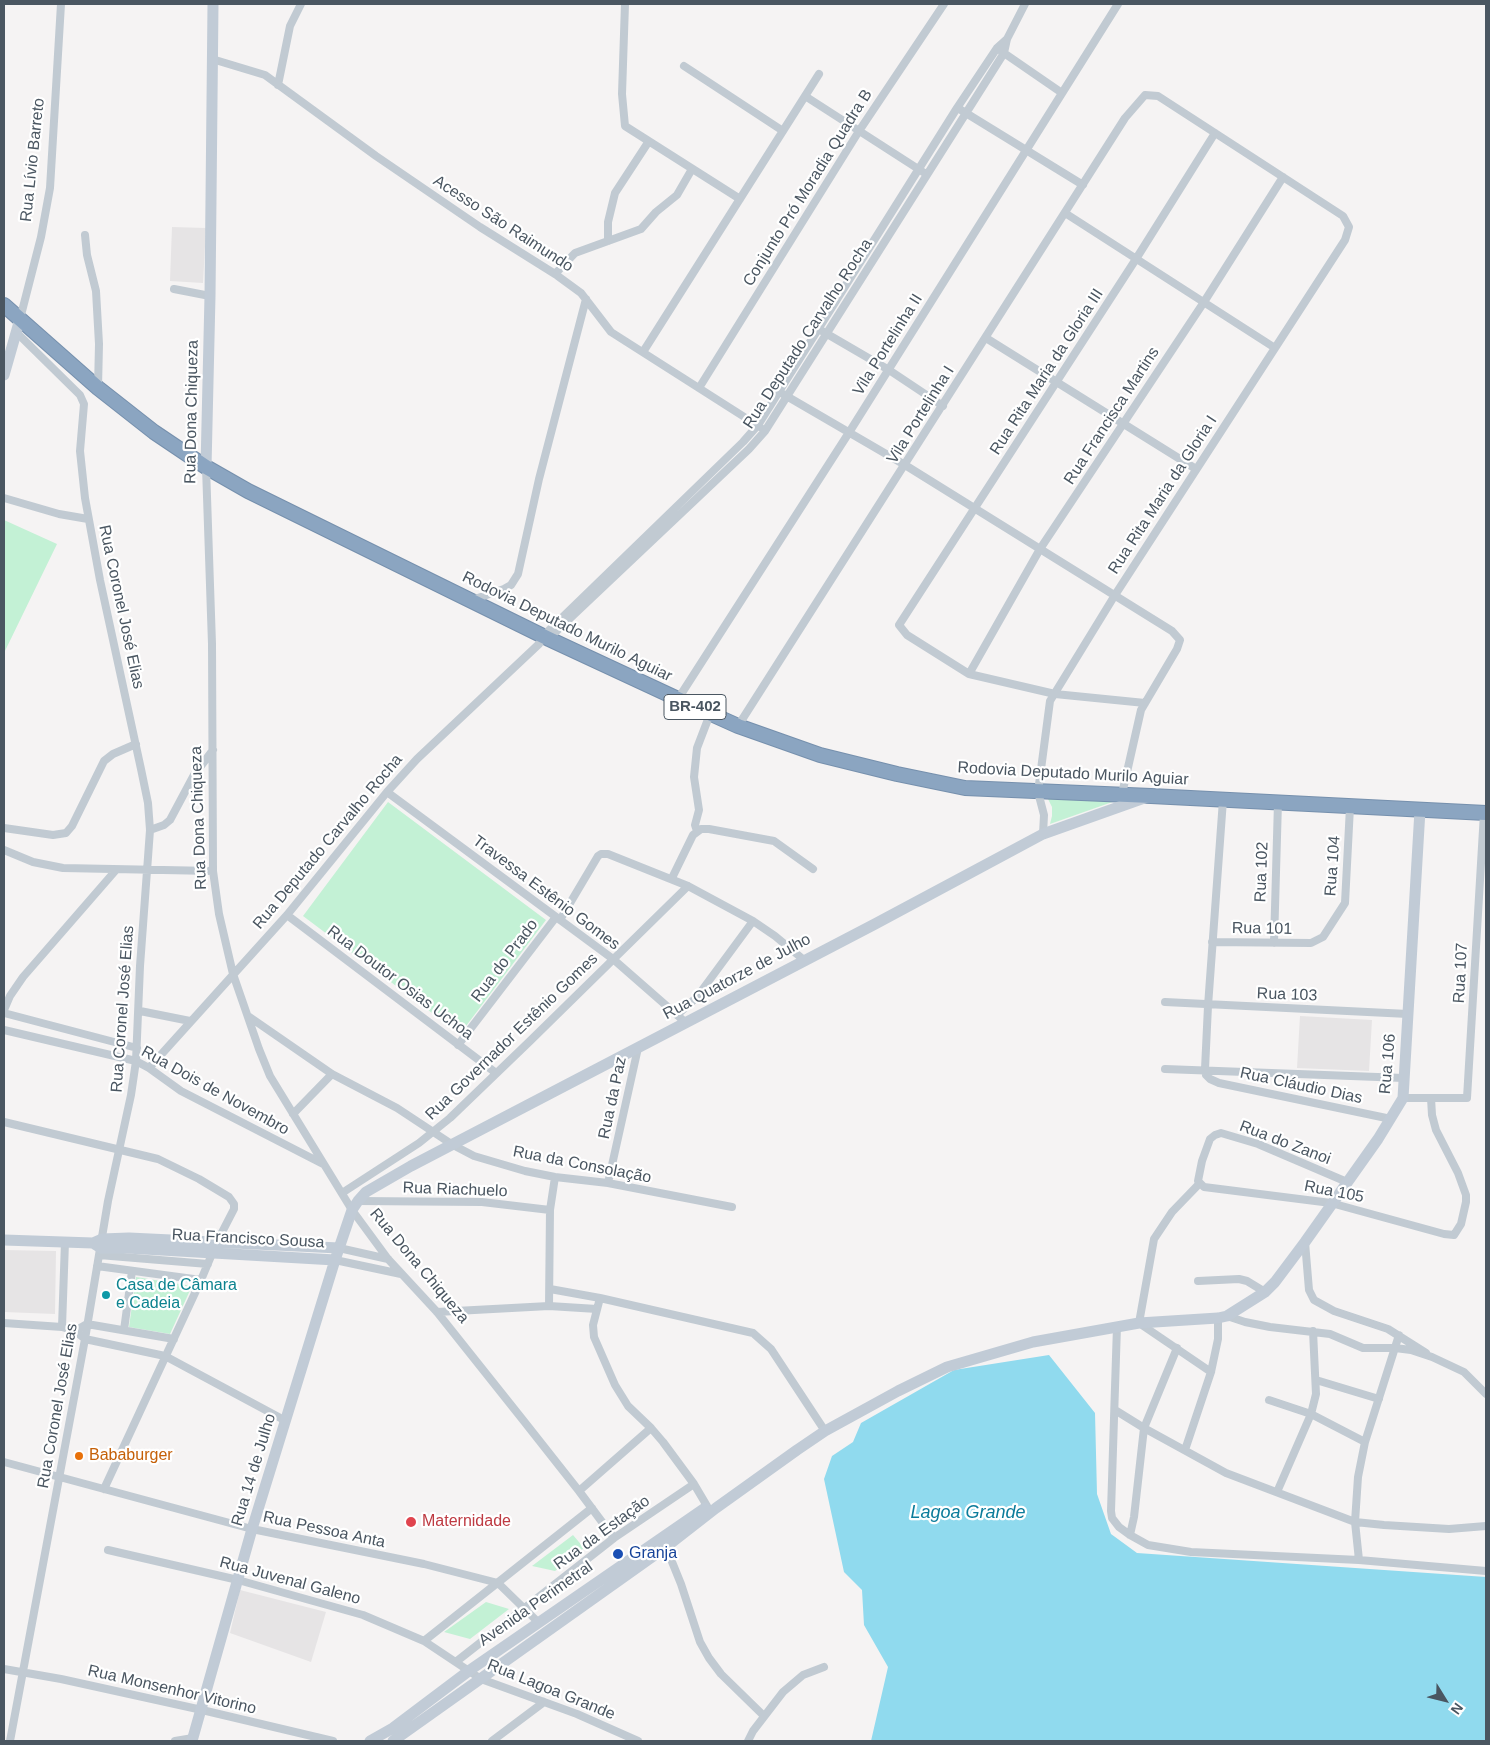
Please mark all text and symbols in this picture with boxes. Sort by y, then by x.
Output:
street label: Conjunto Pró Moradia Quadra B [739,86,877,290]
street label: Rua Lívio Barreto [17,97,49,223]
street label: Acesso São Raimundo [430,172,576,276]
street label: Rua Deputado Carvalho Rocha [739,236,877,432]
street label: Rua Rita Maria da Gloria III [986,285,1108,459]
street label: Vila Portelinha II [849,291,927,399]
street label: Rua Dona Chiqueza [181,340,203,484]
street label: Rua Francisca Martins [1060,344,1164,488]
street label: Vila Portelinha I [883,363,959,467]
street label: Rua Rita Maria da Gloria I [1105,412,1221,578]
street label: Rua Coronel José Elias [94,523,148,691]
street label: Rodovia Deputado Murilo Aguiar [459,568,675,686]
road number: BR-402 [664,694,726,720]
street label: Rua Dona Chiqueza [187,746,211,890]
street label: Rua Deputado Carvalho Rocha [249,751,407,933]
street label: Rodovia Deputado Murilo Aguiar [957,758,1189,790]
street label: Travessa Estênio Gomes [469,831,623,955]
street label: Rua 104 [1321,835,1345,897]
street label: Rua 102 [1251,841,1273,903]
street label: Rua do Prado [468,916,542,1006]
street label: Rua 101 [1232,919,1292,939]
street label: Rua Doutor Osias Uchoa [323,922,477,1044]
street label: Rua Coronel José Elias [108,925,138,1093]
street label: Rua Quatorze de Julho [660,930,814,1024]
street label: Rua 107 [1450,942,1472,1004]
street label: Rua Governador Estênio Gomes [422,949,602,1125]
street label: Rua 103 [1256,984,1318,1006]
street label: Rua 106 [1376,1033,1400,1095]
street label: Rua Dois de Novembro [138,1042,292,1140]
street label: Rua da Paz [595,1055,631,1141]
street label: Rua Cláudio Dias [1238,1064,1364,1108]
street label: Rua do Zanoi [1237,1117,1333,1169]
street label: Rua da Consolação [511,1142,653,1188]
street label: Rua 105 [1302,1177,1366,1207]
street label: Rua Riachuelo [402,1179,508,1201]
street label: Rua Dona Chiqueza [365,1205,473,1327]
street label: Rua Francisco Sousa [171,1225,325,1253]
place label: Casa de Câmara e Cadeia [116,1276,237,1314]
marker: Casa de Câmara e Cadeia [100,1289,112,1301]
street label: Rua Coronel José Elias [34,1322,82,1490]
street label: Rua 14 de Julho [228,1411,280,1529]
place label: Bababurger [89,1446,173,1466]
marker: Bababurger [73,1450,85,1462]
street label: Rua da Estação [550,1492,654,1574]
water label: Lagoa Grande [910,1502,1026,1524]
street label: Rua Pessoa Anta [261,1508,387,1552]
place label: Maternidade [422,1512,511,1532]
marker: Maternidade [404,1515,418,1529]
place label: Granja [629,1544,677,1564]
marker: Granja [611,1547,625,1561]
street label: Rua Juvenal Galeno [217,1553,363,1609]
street label: Avenida Perimetral [475,1557,597,1651]
street label: Rua Lagoa Grande [484,1656,618,1724]
street label: Rua Monsenhor Vitorino [86,1661,258,1719]
north arrow [1420,1675,1470,1725]
text: N [1448,1700,1467,1718]

